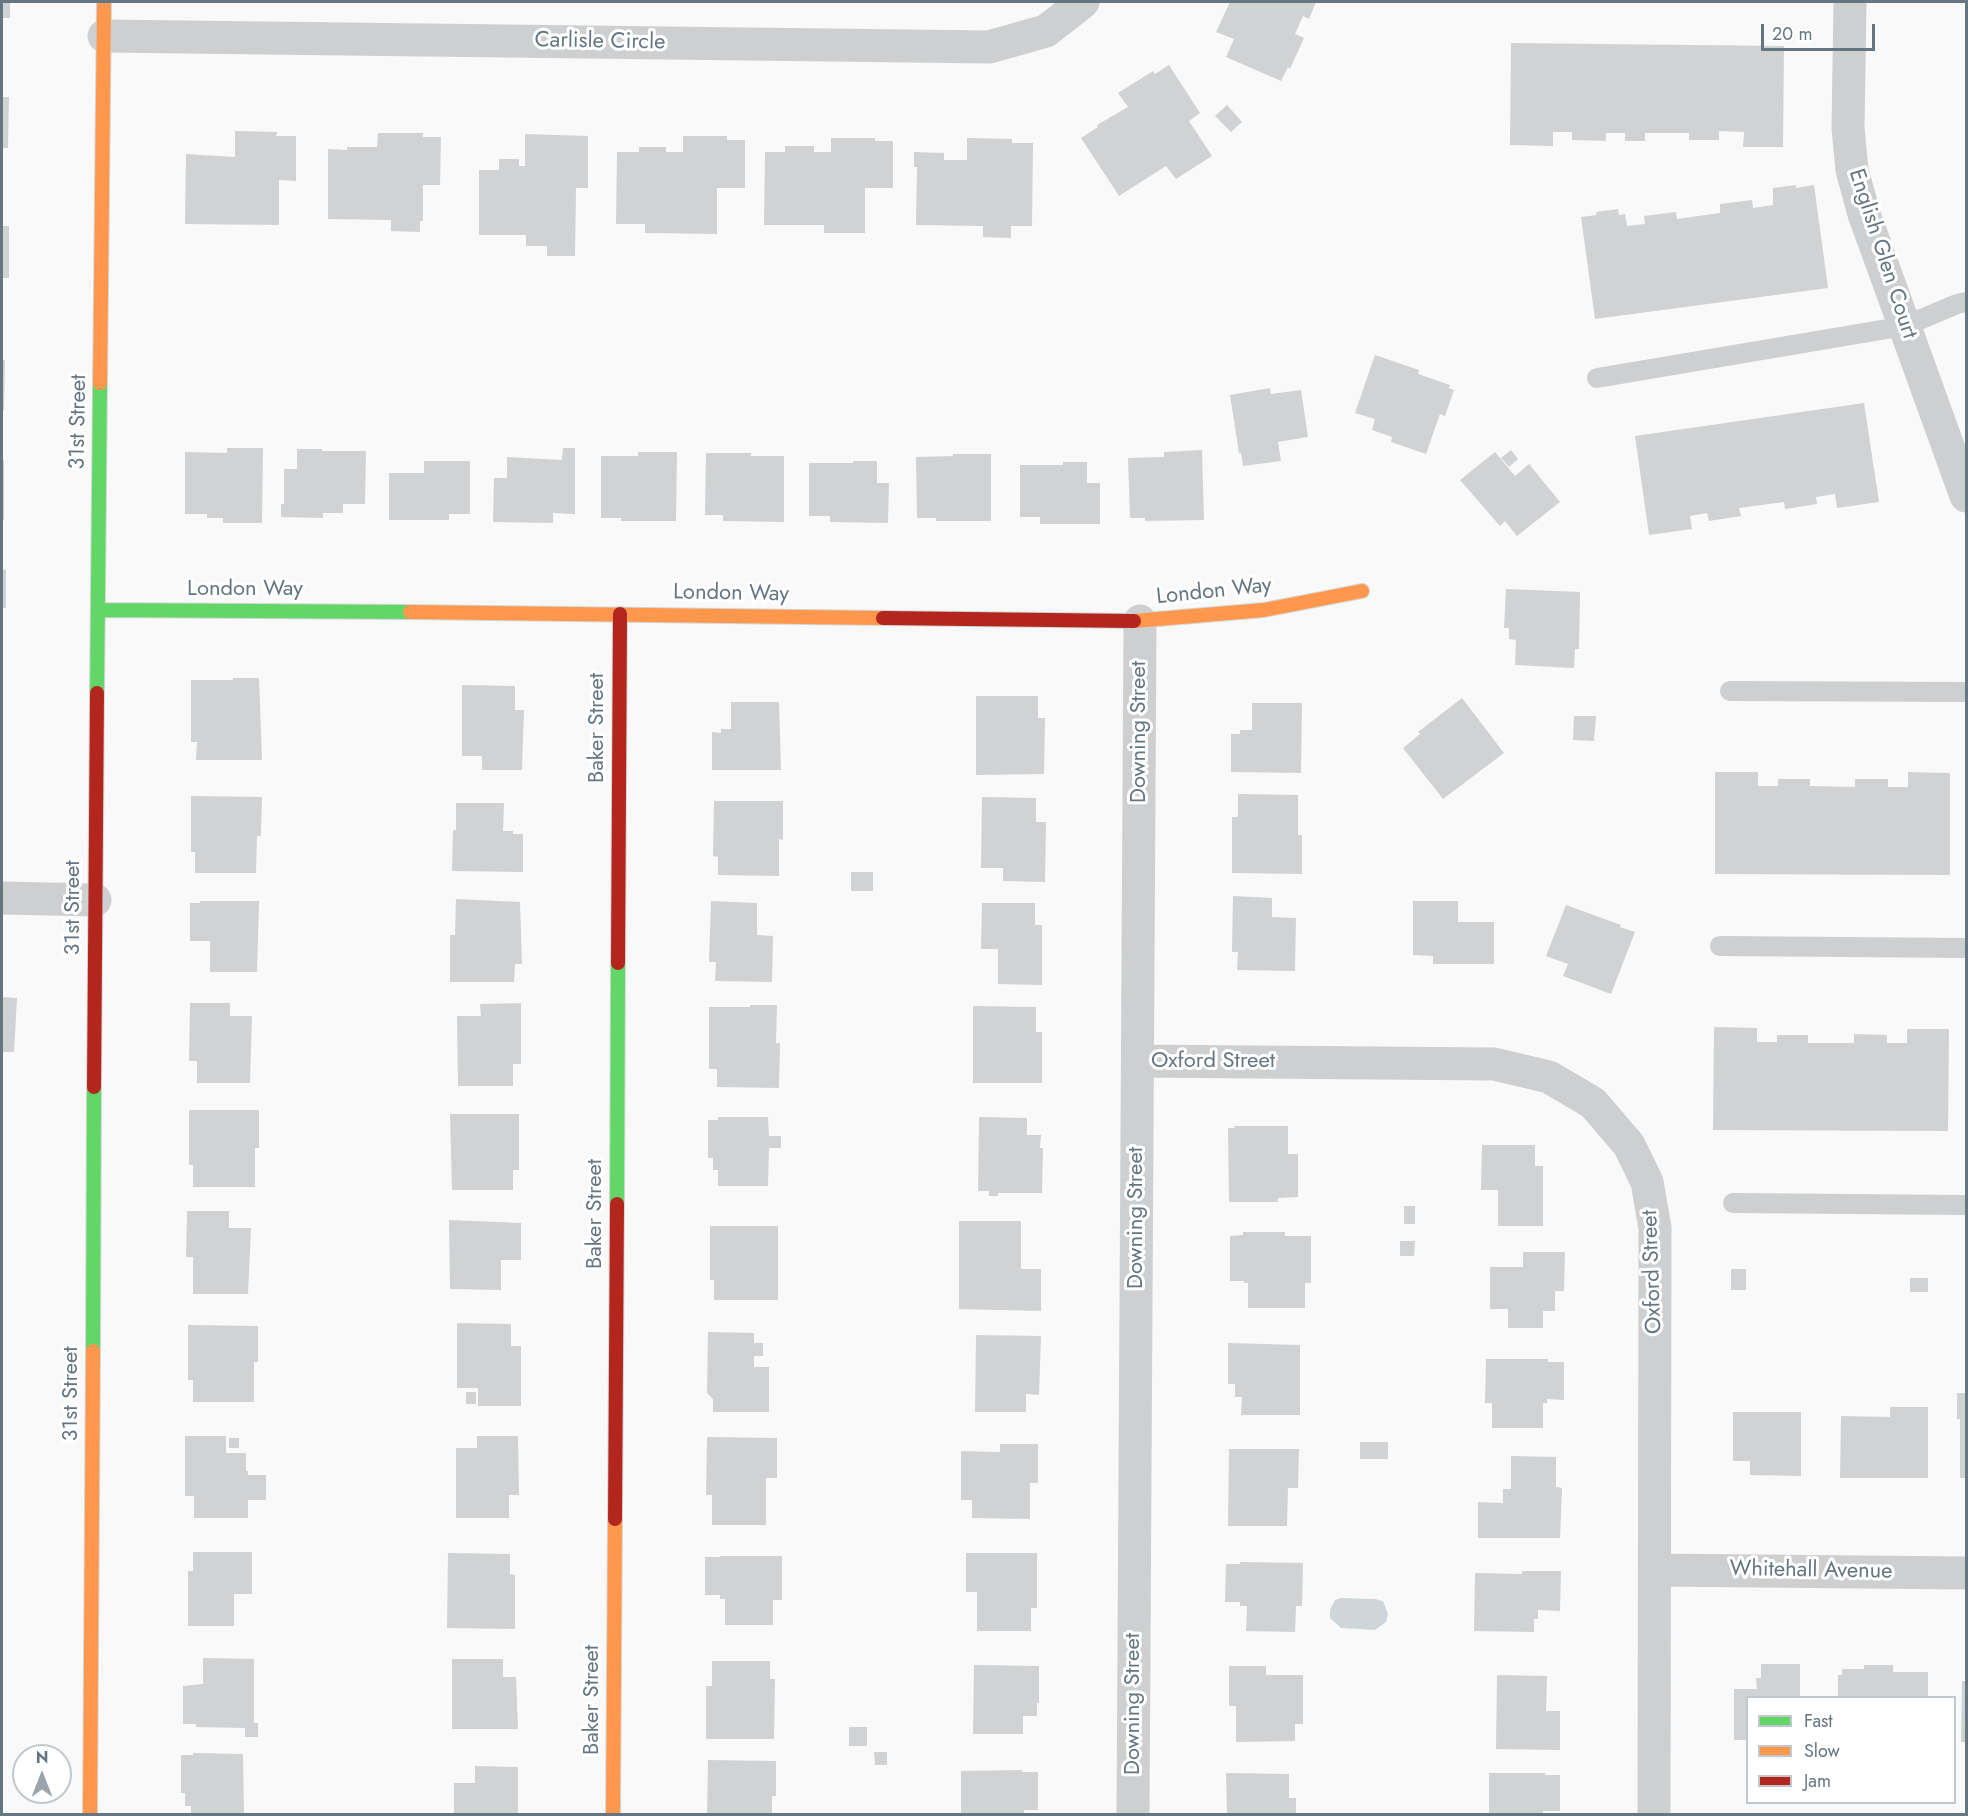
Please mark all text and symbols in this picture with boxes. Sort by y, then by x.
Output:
scale bar [1764,12,1878,50]
text: 20 m [1772,21,1812,47]
street label: Carlisle Circle [534,28,666,56]
street label: English Glen Court [1842,166,1922,342]
street label: 31st Street [65,374,93,470]
street label: London Way [1155,573,1273,611]
street label: London Way [187,577,303,603]
street label: London Way [673,580,789,608]
street label: Downing Street [1127,661,1153,803]
street label: Baker Street [585,673,611,783]
street label: 31st Street [61,860,87,956]
street label: Oxford Street [1151,1049,1275,1075]
street label: Downing Street [1124,1147,1150,1289]
street label: Baker Street [583,1159,609,1269]
street label: Oxford Street [1638,1210,1668,1334]
street label: 31st Street [59,1346,85,1442]
street label: Whitehall Avenue [1729,1556,1893,1586]
street label: Downing Street [1121,1633,1147,1775]
street label: Baker Street [580,1645,606,1755]
legend [1746,1696,1956,1804]
text: Fast [1804,1708,1833,1734]
text: Slow [1804,1738,1840,1764]
north arrow [12,1744,72,1804]
text: N [36,1746,48,1769]
text: Jam [1804,1768,1831,1794]

